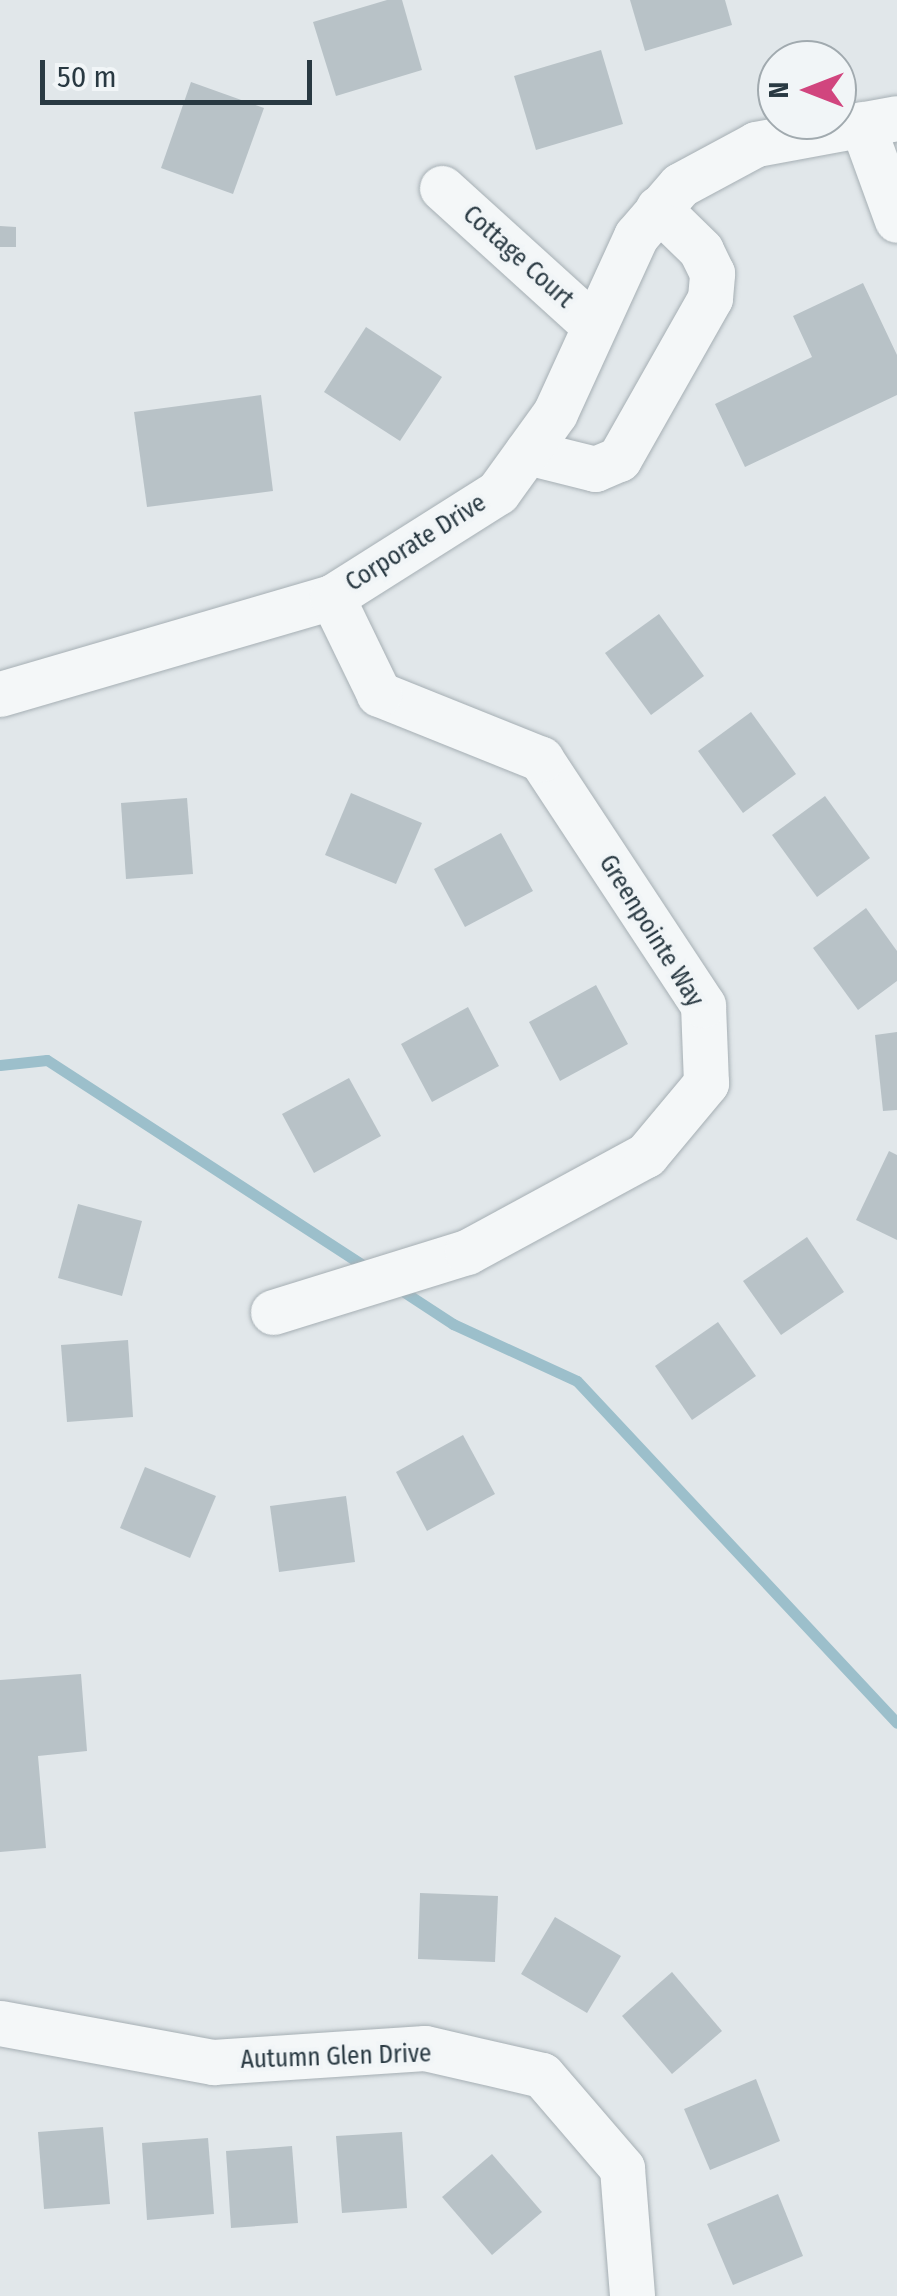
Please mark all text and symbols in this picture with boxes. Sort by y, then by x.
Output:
scale bar [45,40,318,102]
north arrow [757,40,857,140]
text: 50 m [57,59,117,95]
text: N [762,82,795,98]
street label: Cottage Court [457,200,579,314]
street label: Corporate Drive [340,488,492,598]
street label: Greenpointe Way [592,850,710,1012]
street label: Autumn Glen Drive [240,2039,432,2075]

